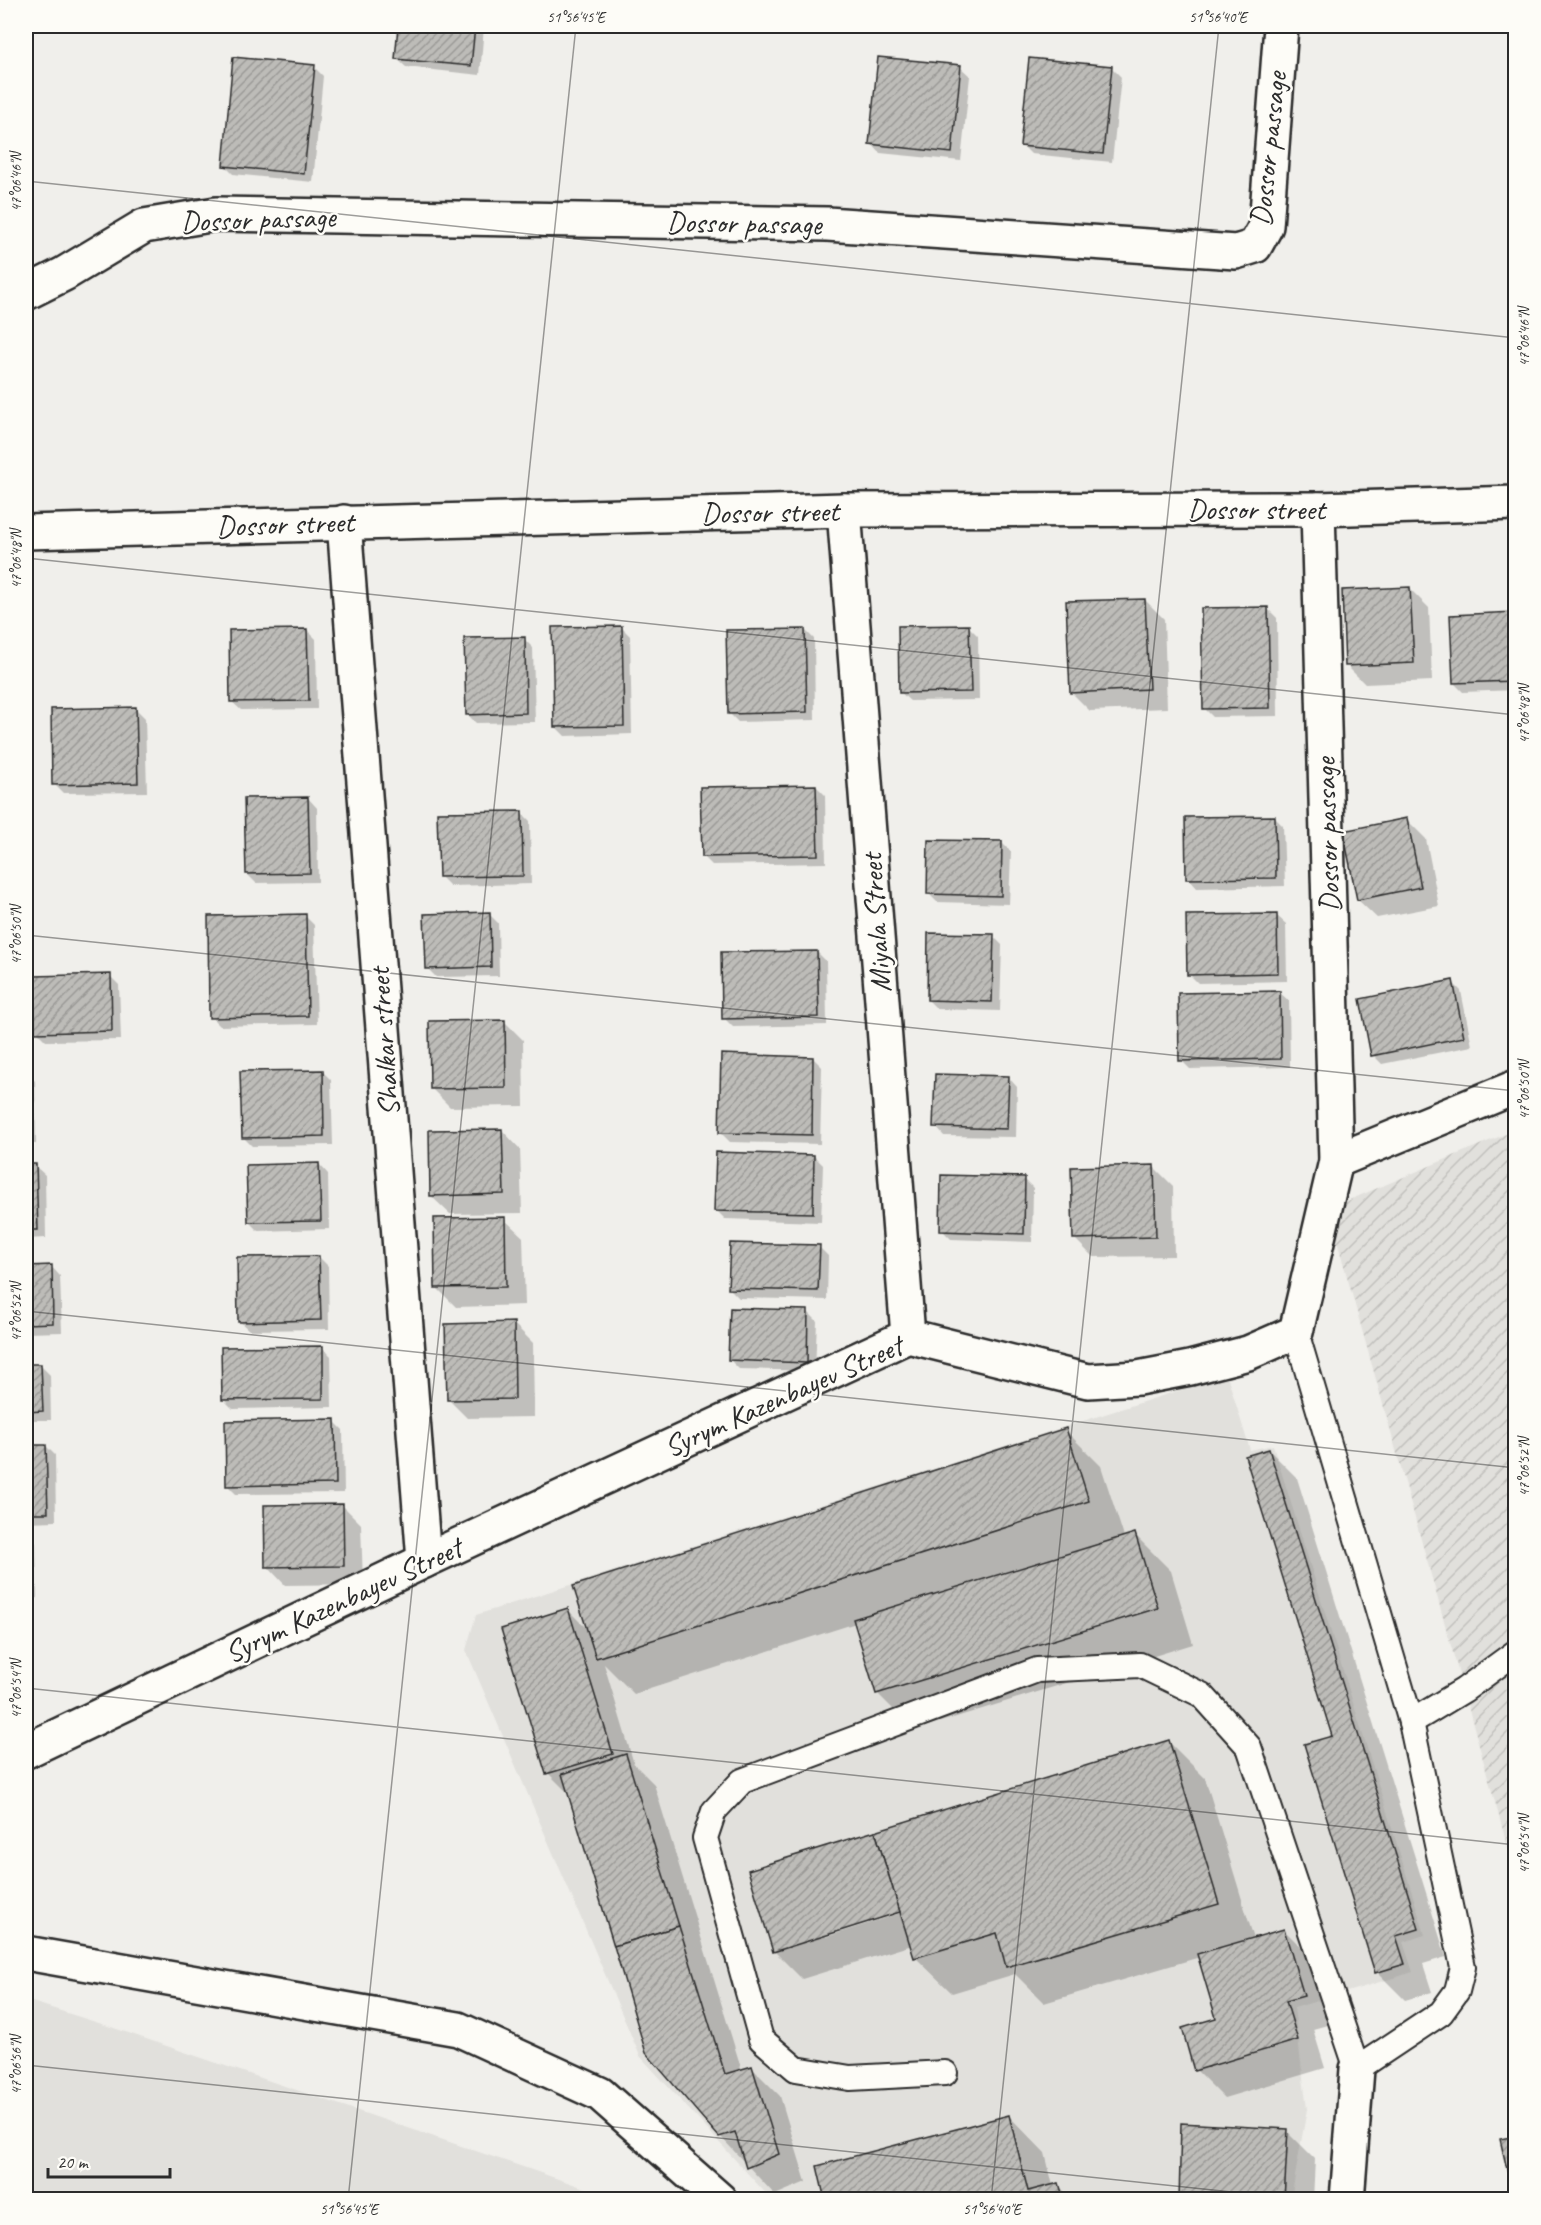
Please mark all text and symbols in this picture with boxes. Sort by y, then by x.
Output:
text: 51°56'45"E [547,8,607,27]
text: 51°56'40"E [1189,8,1249,27]
street label: Dossor passage [1241,68,1295,228]
text: 47°06'46"N [7,149,26,212]
street label: Dossor passage [180,197,338,241]
street label: Dossor passage [666,203,824,243]
text: 47°06'46"N [1515,304,1534,367]
street label: Dossor street [1187,490,1328,528]
street label: Dossor street [701,492,842,532]
street label: Dossor street [216,503,358,545]
text: 47°06'48"N [7,526,26,589]
text: 47°06'48"N [1515,681,1534,744]
street label: Dossor passage [1305,755,1349,913]
street label: Miyala Street [852,849,900,994]
text: 47°06'50"N [7,902,26,965]
street label: Shalkar street [360,963,408,1118]
text: 47°06'50"N [1515,1057,1534,1120]
text: 47°06'52"N [7,1279,26,1342]
street label: Syrym Kazenbayev Street [658,1325,912,1466]
text: 47°06'52"N [1515,1434,1534,1497]
street label: Syrym Kazenbayev Street [218,1527,471,1672]
text: 47°06'54"N [7,1656,26,1719]
text: 47°06'54"N [1515,1811,1534,1874]
text: 47°06'56"N [7,2032,26,2095]
scale bar [48,2141,170,2179]
text: 20 m [57,2151,90,2173]
text: 51°56'45"E [320,2200,380,2219]
text: 51°56'40"E [963,2200,1023,2219]

